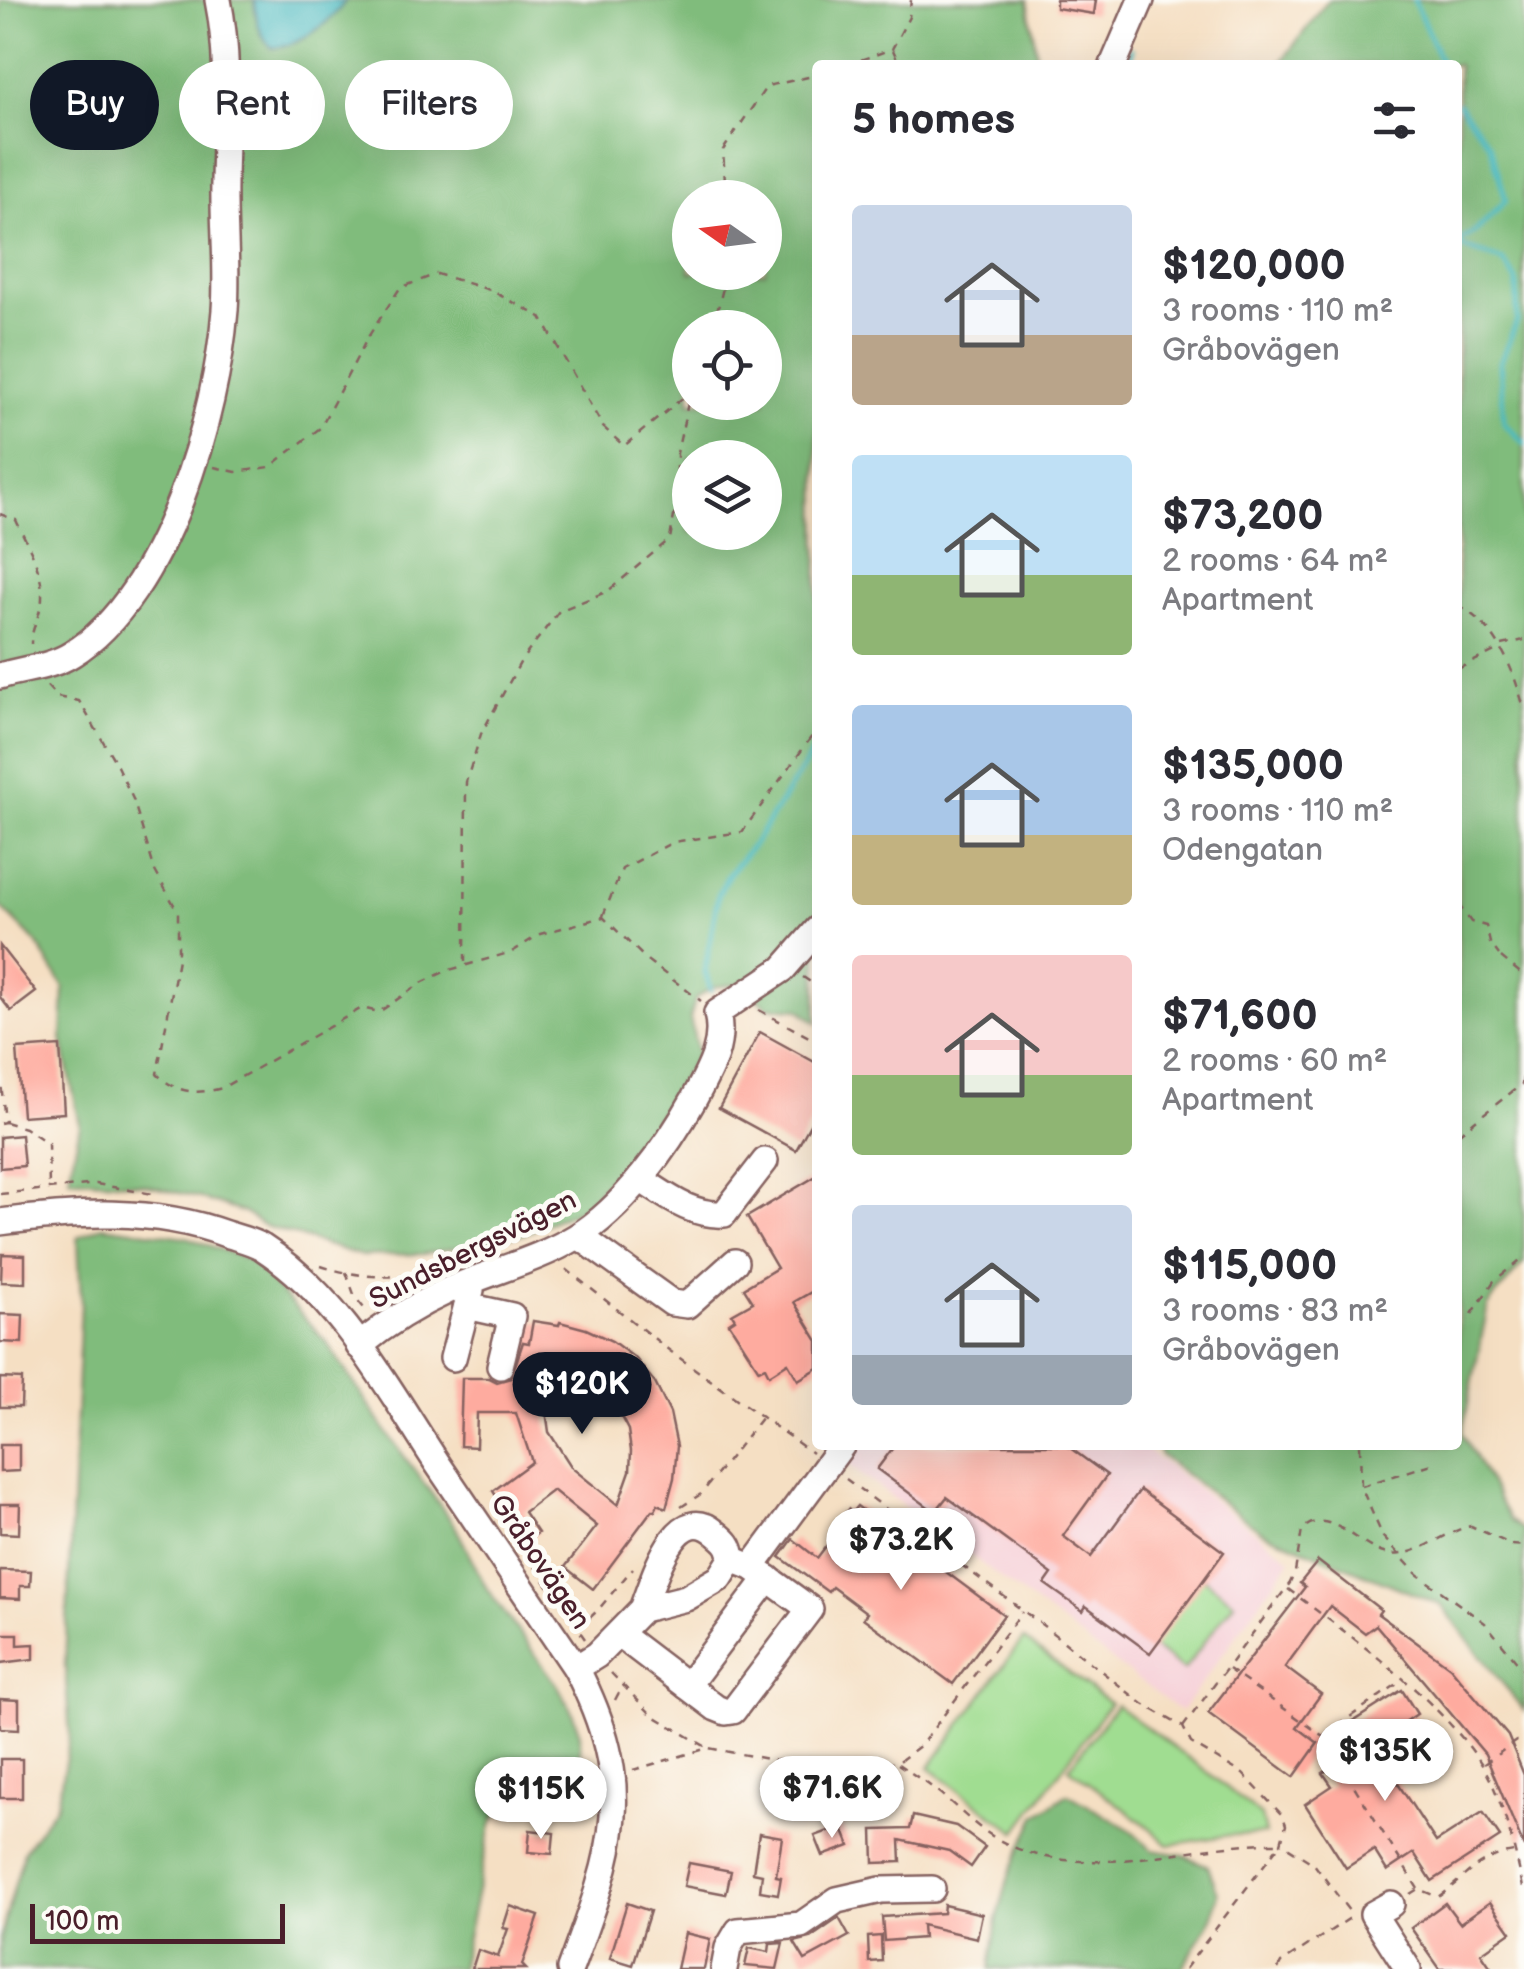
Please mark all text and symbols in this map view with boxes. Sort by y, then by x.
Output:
chip: Buy [30,60,159,150]
chip: Rent [179,60,325,150]
chip: Filters [345,60,513,150]
icon: filters [1367,93,1422,148]
text: 5 homes [852,95,1015,146]
north arrow [672,180,782,290]
map controls [672,180,782,550]
text: $120,000 [1162,241,1346,292]
icon: home [932,245,1052,365]
text: 3 rooms · 110 m² [1162,292,1393,331]
button: locate [672,310,782,420]
text: Gråbovägen [1162,331,1340,370]
button: layers [672,440,782,550]
text: $73,200 [1162,491,1323,542]
icon: home [932,495,1052,615]
text: 2 rooms · 64 m² [1162,542,1388,581]
text: Apartment [1162,581,1313,620]
text: $135,000 [1162,741,1344,792]
icon: home [932,745,1052,865]
text: 3 rooms · 110 m² [1162,792,1393,831]
text: Odengatan [1162,831,1323,870]
text: $71,600 [1162,991,1318,1042]
icon: home [932,995,1052,1115]
text: 2 rooms · 60 m² [1162,1042,1387,1081]
text: Apartment [1162,1081,1313,1120]
street label: Sundsbergsvägen [364,1184,582,1316]
text: $115,000 [1162,1241,1337,1292]
icon: home [932,1245,1052,1365]
text: 3 rooms · 83 m² [1162,1292,1388,1331]
text: Gråbovägen [1162,1331,1340,1370]
pin: $120K [512,1352,652,1437]
text: $120K [535,1365,629,1404]
street label: Gråbovägen [483,1488,597,1636]
pin: $73.2K [820,1508,982,1593]
text: $73.2K [848,1521,954,1560]
pin: $135K [1315,1719,1455,1804]
text: $135K [1338,1732,1432,1771]
pin: $71.6K [751,1756,913,1841]
pin: $115K [471,1757,611,1842]
text: $71.6K [782,1769,882,1808]
text: $115K [497,1770,585,1809]
scale bar [30,1899,285,1944]
text: 100 m [45,1905,119,1938]

